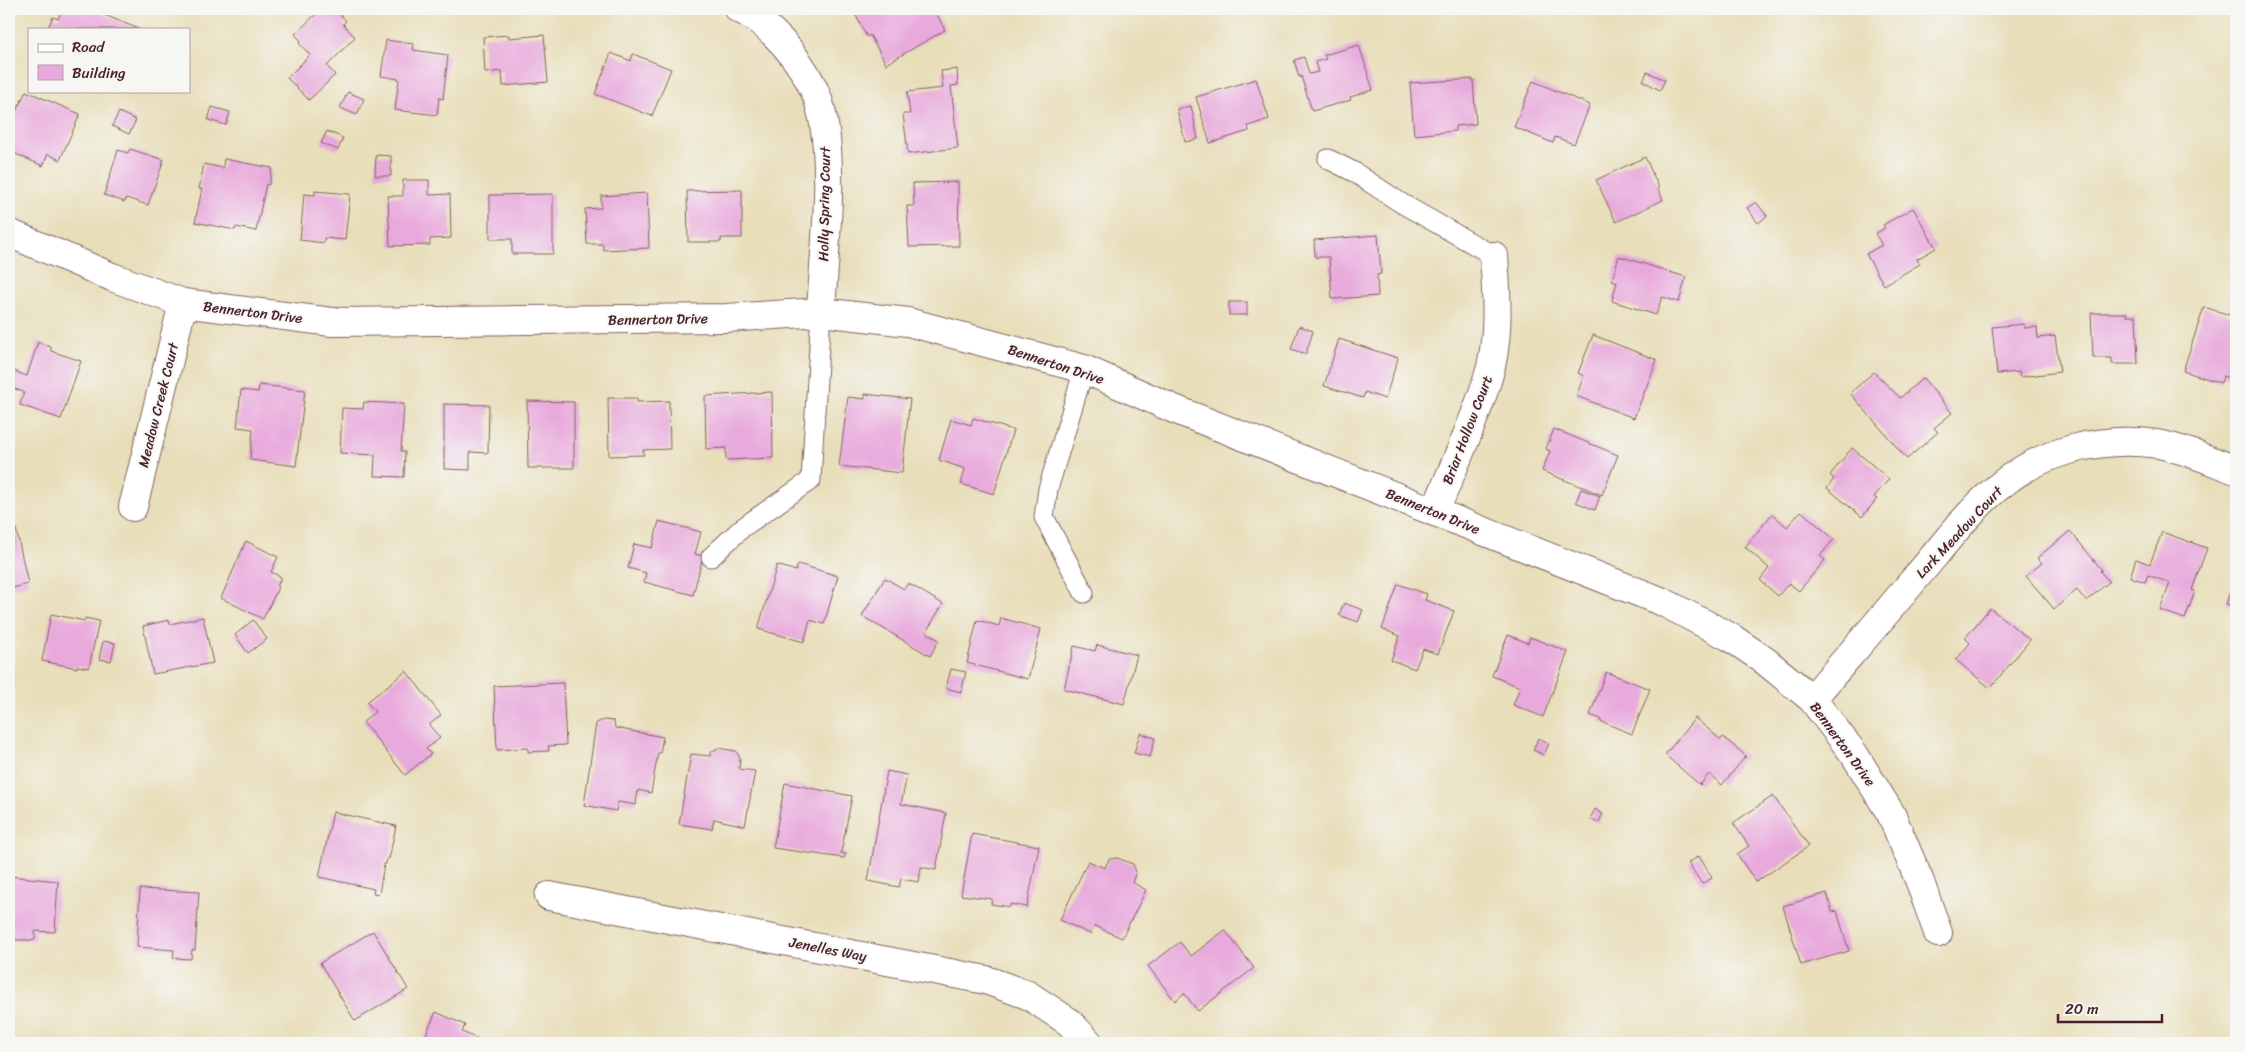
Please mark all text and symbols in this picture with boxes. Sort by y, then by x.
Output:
legend [28,28,190,92]
text: Road [72,34,105,60]
text: Building [72,60,126,86]
street label: Holly Spring Court [811,145,838,262]
street label: Bennerton Drive [202,294,304,331]
street label: Bennerton Drive [608,306,708,333]
street label: Bennerton Drive [1004,337,1107,392]
street label: Meadow Creek Court [131,339,186,470]
street label: Briar Hollow Court [1435,372,1500,488]
street label: Lark Meadow Court [1910,479,2010,584]
street label: Bennerton Drive [1382,481,1484,542]
street label: Bennerton Drive [1803,697,1882,792]
street label: Jenelles Way [786,930,869,969]
scale bar [2058,992,2161,1024]
text: 20 m [2065,996,2099,1022]

